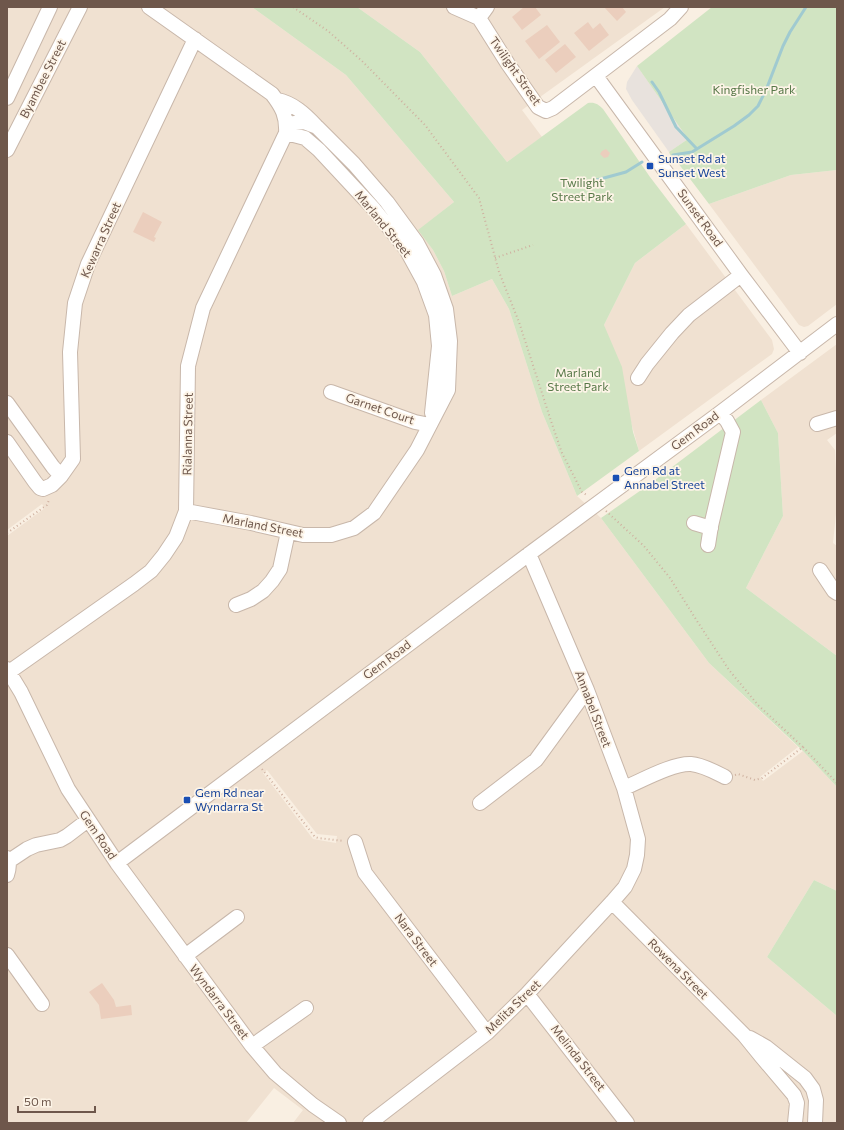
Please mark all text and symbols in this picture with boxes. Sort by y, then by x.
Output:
street label: Twilight Street [487,34,545,107]
street label: Byambee Street [16,37,68,120]
park label: Kingfisher Park [712,82,796,96]
place label: Sunset Rd at Sunset West [658,151,726,179]
marker: Sunset Rd at Sunset West [645,161,655,171]
park label: Twilight Street Park [551,175,613,203]
street label: Sunset Road [675,186,726,249]
street label: Marland Street [353,187,415,260]
street label: Kewarra Street [77,199,123,280]
park label: Marland Street Park [547,365,609,393]
street label: Garnet Court [344,390,417,426]
street label: Rialanna Street [179,392,195,476]
street label: Gem Road [668,408,721,453]
place label: Gem Rd at Annabel Street [624,463,705,491]
marker: Gem Rd at Annabel Street [611,473,621,483]
street label: Marland Street [222,510,305,540]
street label: Gem Road [360,637,413,682]
street label: Annabel Street [573,668,615,749]
place label: Gem Rd near Wyndarra St [195,785,264,813]
marker: Gem Rd near Wyndarra St [182,795,192,805]
street label: Gem Road [77,807,120,862]
street label: Nara Street [392,910,441,969]
street label: Rowena Street [646,935,712,1001]
street label: Wyndarra Street [187,961,253,1042]
street label: Melita Street [482,976,543,1036]
street label: Melinda Street [549,1021,609,1093]
scale bar [18,1088,95,1114]
text: 50 m [24,1094,52,1108]

